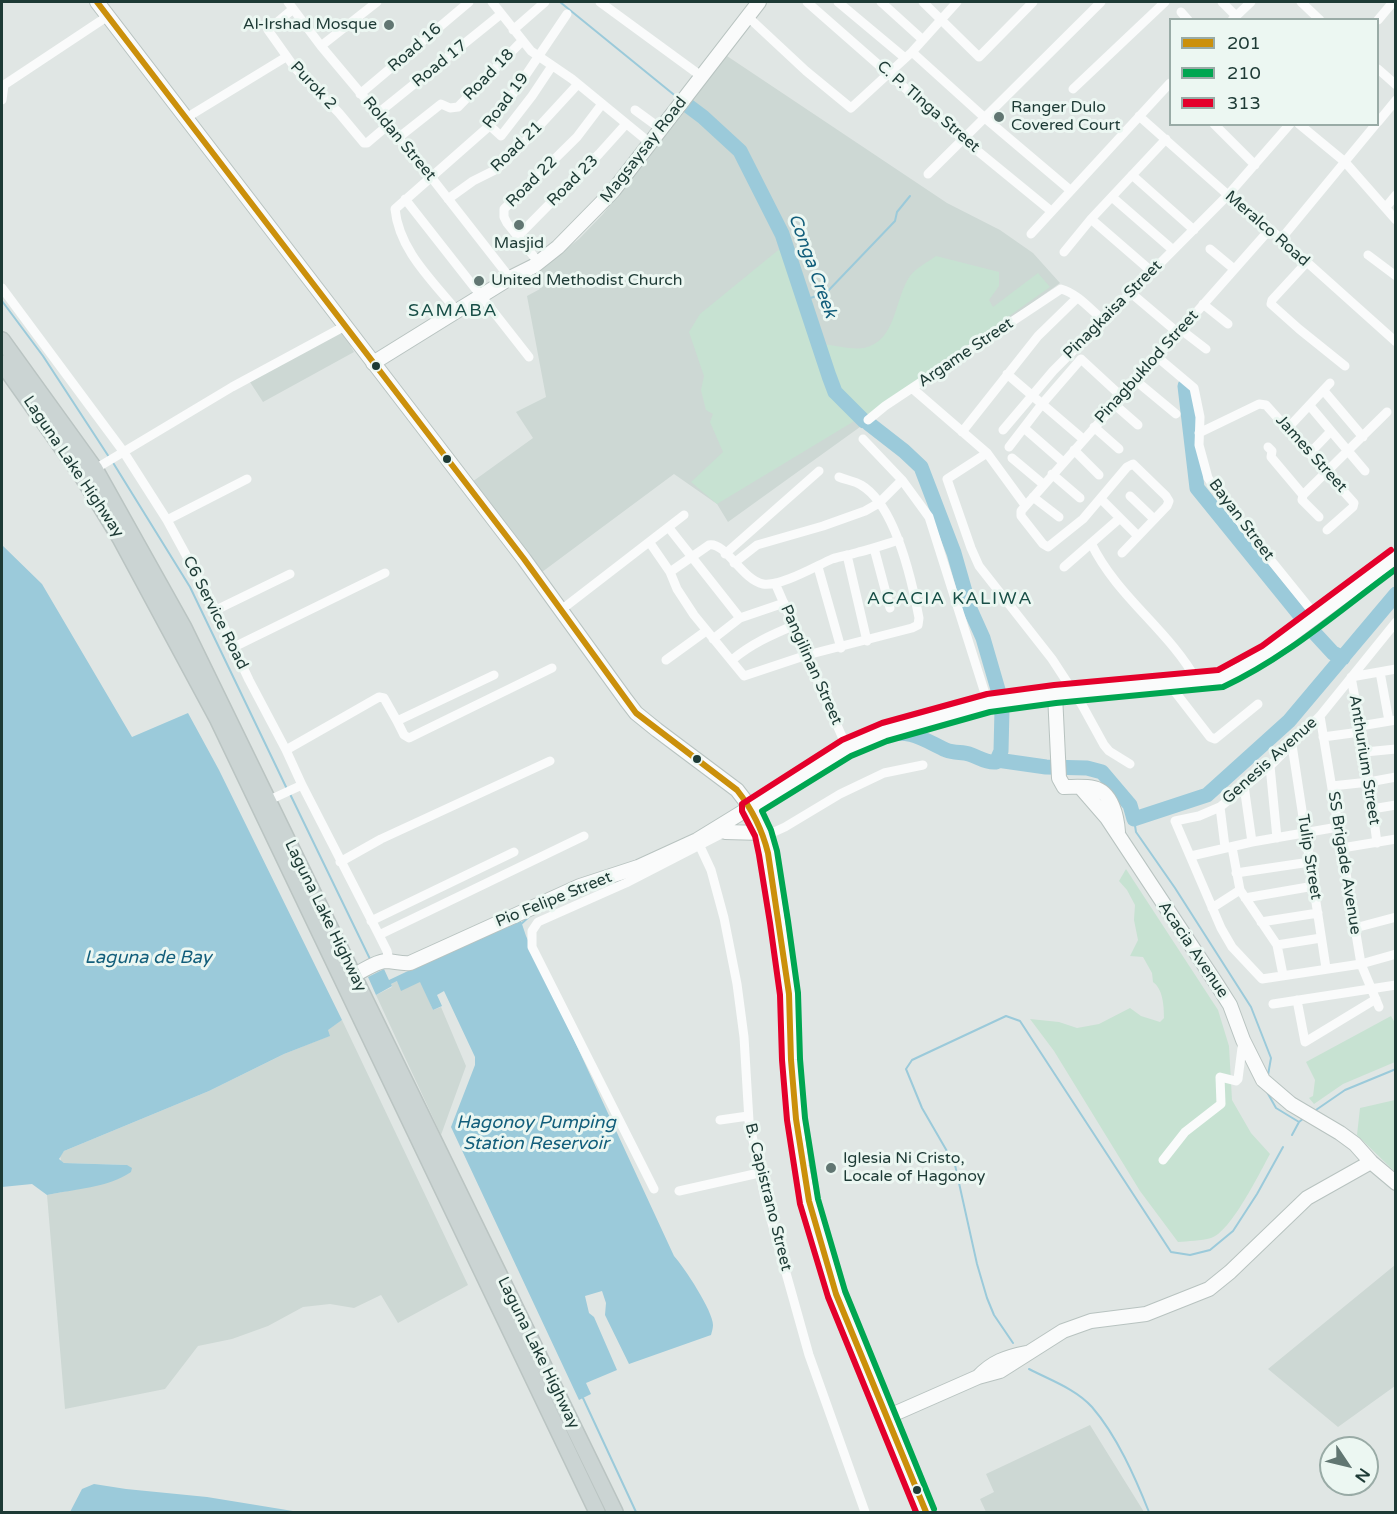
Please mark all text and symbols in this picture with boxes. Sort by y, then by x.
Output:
place label: Al-Irshad Mosque [243,15,377,35]
marker: Al-Irshad Mosque [382,18,396,32]
legend [1169,18,1379,126]
street label: Road 16 [384,20,446,76]
text: 201 [1227,32,1261,54]
street label: Road 17 [409,36,471,92]
street label: Road 18 [460,45,518,105]
street label: C. P. TInga Street [873,57,983,157]
street label: Purok 2 [286,58,340,114]
text: 210 [1227,62,1261,84]
street label: Road 19 [479,69,533,133]
text: 313 [1227,92,1261,114]
street label: Roldan Street [358,93,440,185]
street label: Magsaysay Road [597,93,691,207]
place label: Ranger Dulo Covered Court [1011,98,1121,136]
marker: Ranger Dulo Covered Court [992,110,1006,124]
street label: Road 21 [487,118,547,176]
street label: Road 23 [543,151,603,211]
street label: Road 22 [502,152,562,212]
street label: Meralco Road [1221,187,1313,271]
water label: Conga Creek [783,211,841,321]
marker: Masjid [512,218,526,232]
place label: Masjid [494,234,544,254]
street label: Pinagkaisa Street [1060,257,1166,363]
place label: United Methodist Church [491,271,682,291]
marker: United Methodist Church [472,274,486,288]
district label: SAMABA [408,300,498,322]
street label: Pinagbuklod Street [1091,306,1203,428]
street label: Argame Street [915,314,1017,392]
unlabelled marker [370,360,382,372]
street label: Laguna Lake Highway [18,393,128,541]
street label: James Street [1271,411,1351,497]
unlabelled marker [441,453,453,465]
street label: Bayan Street [1204,475,1278,565]
street label: C6 Service Road [178,553,252,673]
district label: ACACIA KALIWA [867,588,1033,610]
street label: Pangilinan Street [776,602,846,728]
street label: Anthurium Street [1344,694,1384,826]
street label: Genesis Avenue [1219,713,1321,809]
unlabelled marker [691,753,703,765]
street label: SS Brigade Avenue [1323,790,1365,936]
street label: Tulip Street [1293,813,1325,901]
street label: Laguna Lake Highway [280,837,370,995]
street label: Pio Felipe Street [493,868,615,932]
street label: Acacia Avenue [1154,898,1232,1002]
water label: Laguna de Bay [85,947,211,969]
water label: Hagonoy Pumping Station Reservoir [456,1112,616,1154]
street label: B. Capistrano Street [740,1121,796,1273]
place label: Iglesia Ni Cristo, Locale of Hagonoy [843,1149,985,1187]
marker: Iglesia Ni Cristo, Locale of Hagonoy [824,1161,838,1175]
street label: Laguna Lake Highway [493,1274,583,1432]
north arrow [1319,1436,1379,1496]
text: N [1350,1464,1374,1486]
unlabelled marker [911,1484,923,1496]

